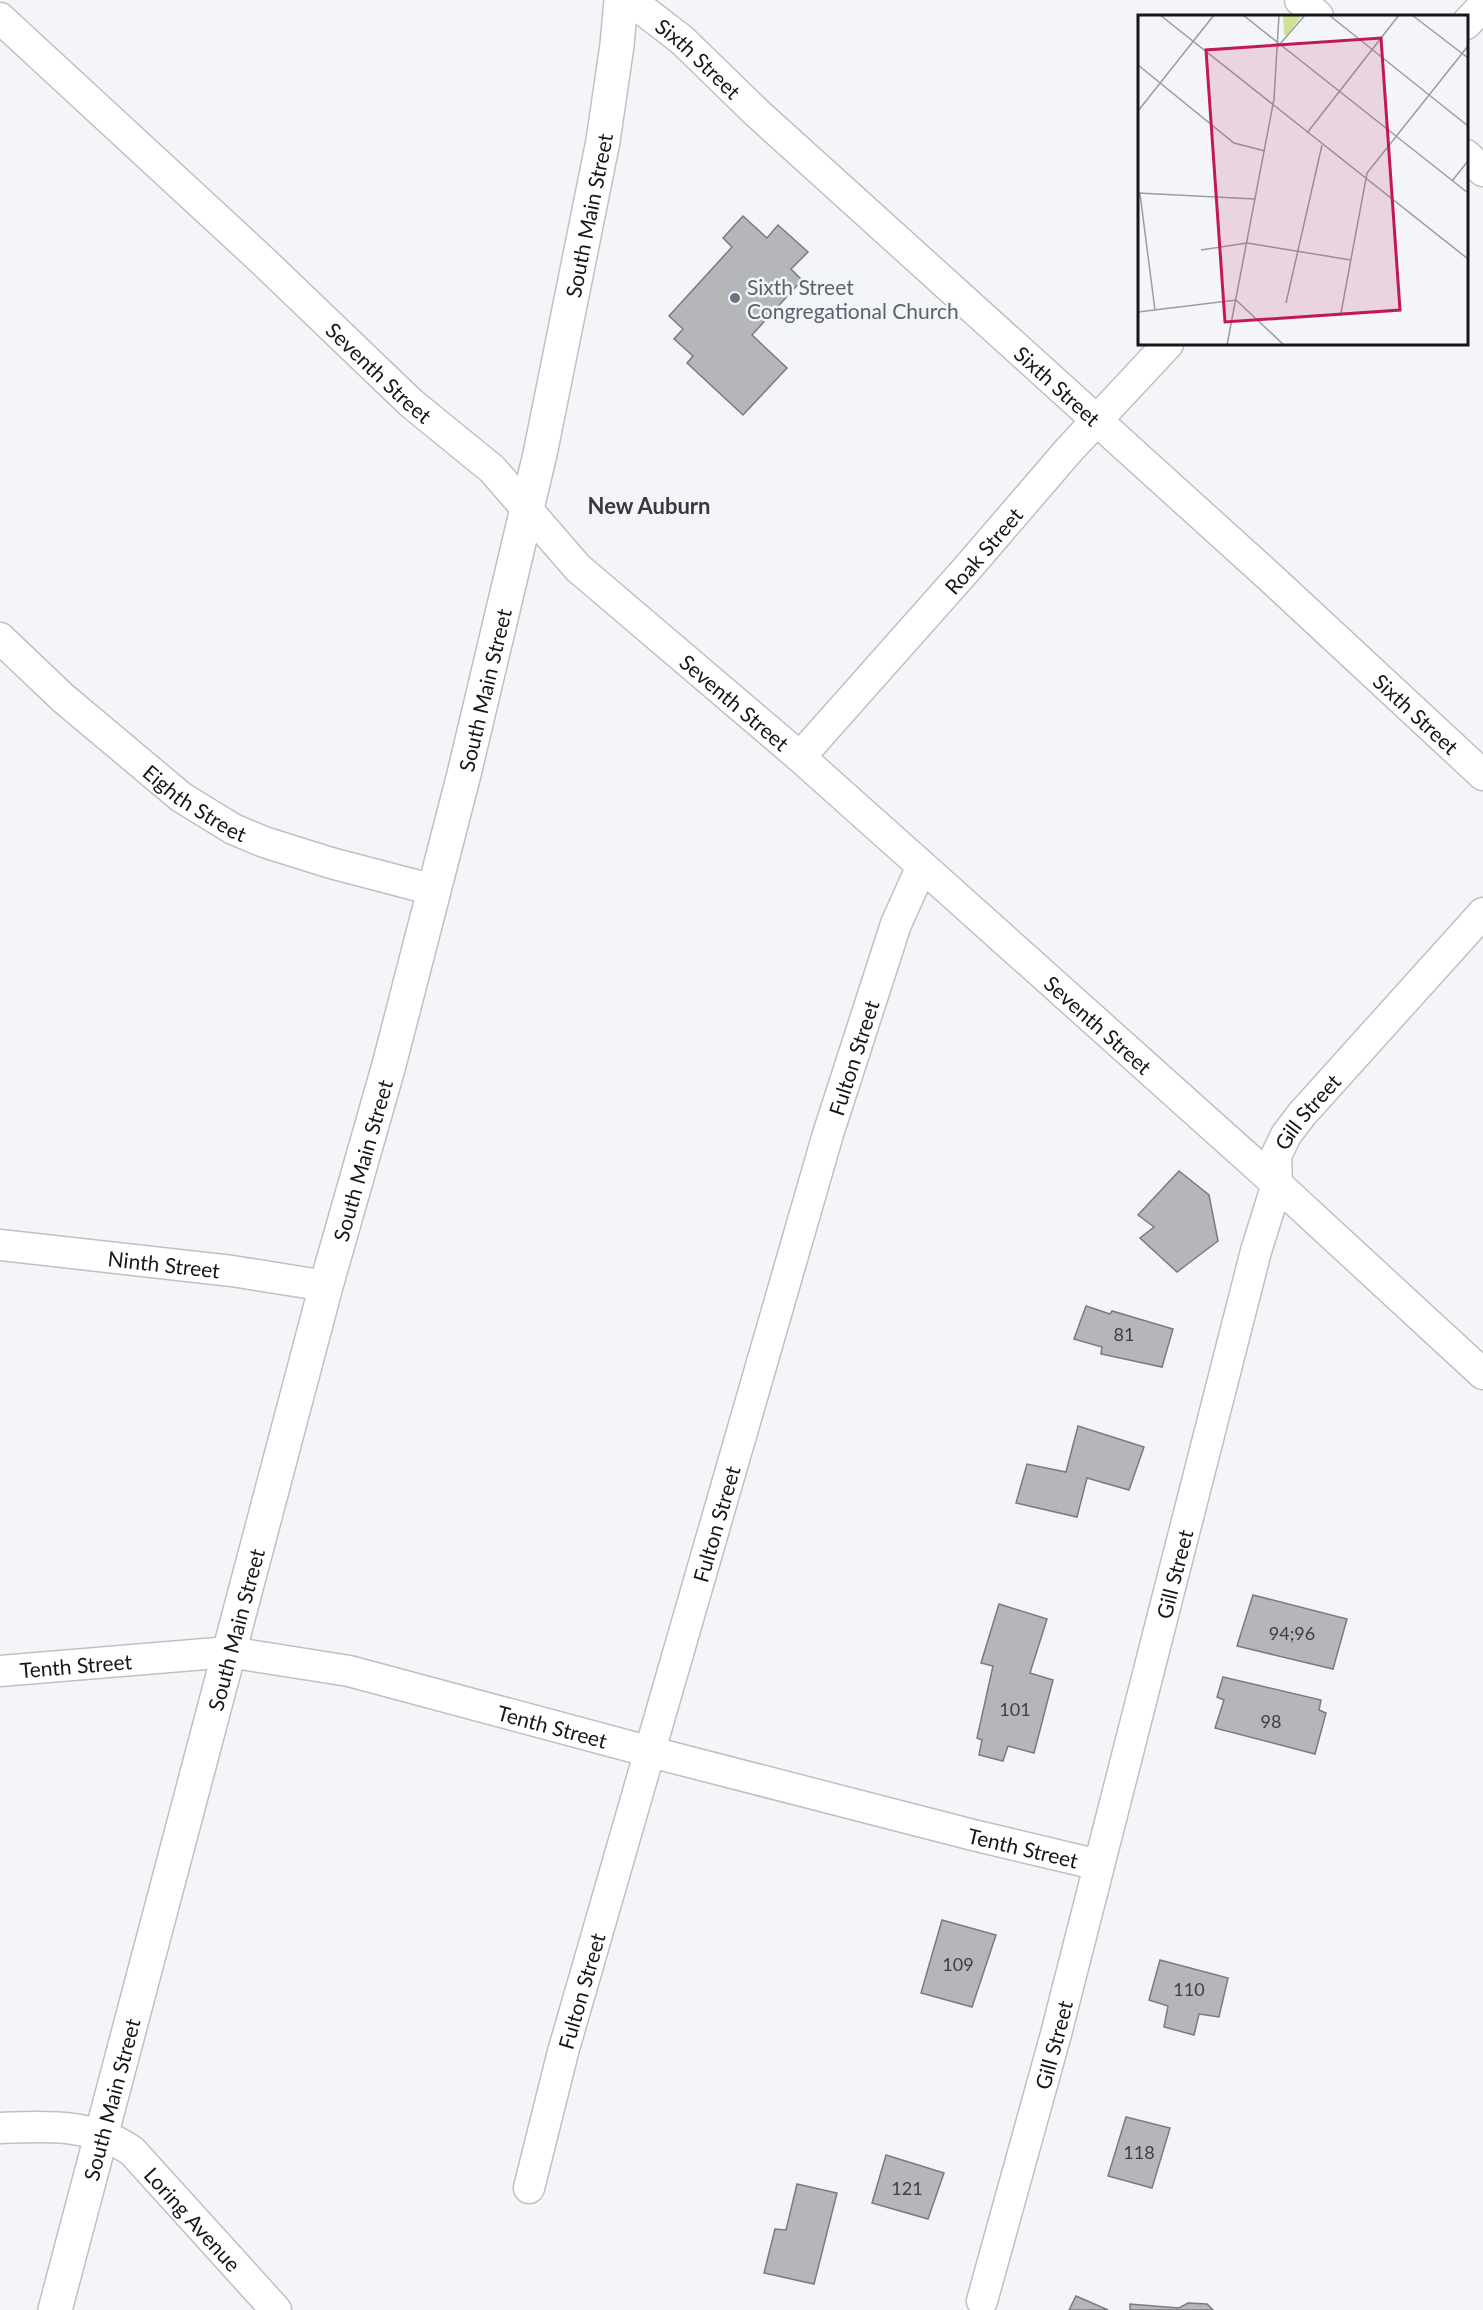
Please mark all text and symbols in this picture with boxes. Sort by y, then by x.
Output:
street label: Sixth Street [651,12,747,104]
inset map [1138,15,1468,345]
street label: South Main Street [559,131,617,299]
place label: Sixth Street Congregational Church [747,274,959,323]
marker: Sixth Street Congregational Church [728,291,742,305]
street label: Seventh Street [322,317,437,428]
street label: Sixth Street [1010,340,1106,431]
district label: New Auburn [588,492,710,519]
street label: Roak Street [939,501,1027,599]
street label: South Main Street [453,605,516,774]
street label: Seventh Street [675,648,795,755]
street label: Sixth Street [1369,668,1464,759]
street label: Eighth Street [139,759,251,846]
street label: Seventh Street [1040,970,1158,1079]
street label: Fulton Street [822,996,883,1118]
street label: Gill Street [1269,1068,1345,1153]
street label: South Main Street [327,1076,397,1244]
street label: Ninth Street [107,1245,222,1282]
house number: 81 [1114,1323,1134,1345]
street label: Fulton Street [687,1462,744,1585]
street label: Gill Street [1150,1526,1197,1621]
street label: South Main Street [202,1545,269,1713]
house number: 94;96 [1269,1622,1315,1644]
street label: Tenth Street [19,1648,133,1682]
house number: 101 [999,1698,1031,1720]
street label: Tenth Street [495,1699,611,1752]
house number: 98 [1261,1710,1281,1732]
street label: Tenth Street [966,1822,1081,1872]
street label: Fulton Street [552,1929,609,2052]
house number: 109 [942,1953,974,1975]
house number: 110 [1173,1978,1205,2000]
street label: Gill Street [1029,1997,1077,2092]
street label: South Main Street [77,2015,144,2183]
house number: 118 [1123,2141,1155,2163]
street label: Loring Avenue [140,2162,247,2276]
house number: 121 [891,2177,923,2199]

